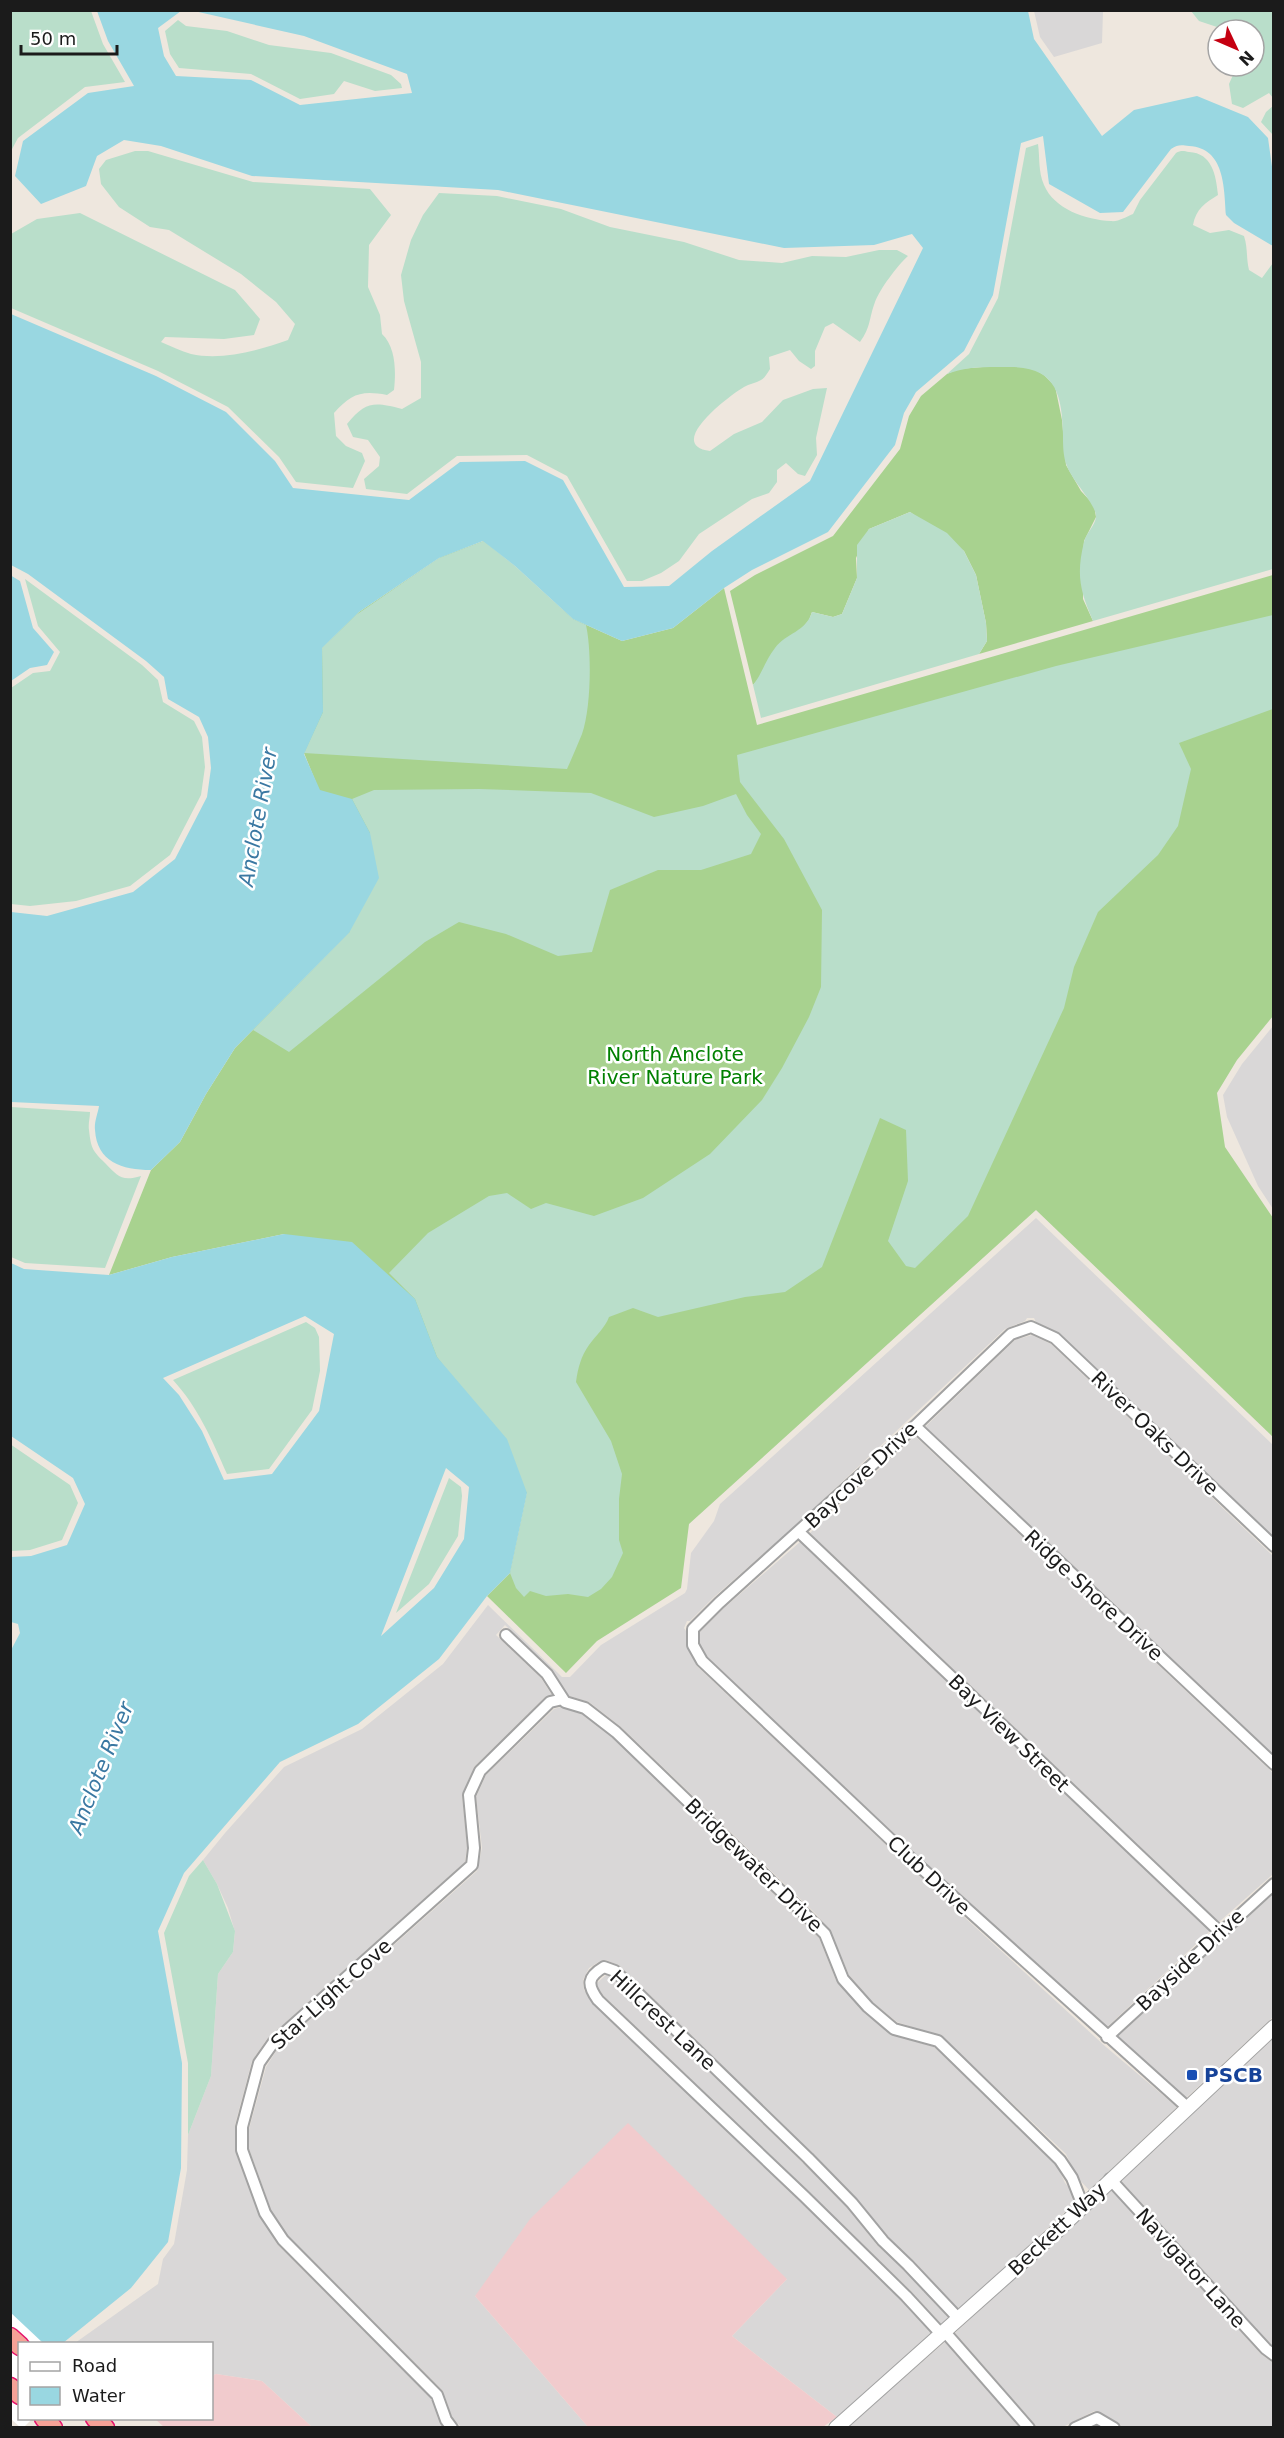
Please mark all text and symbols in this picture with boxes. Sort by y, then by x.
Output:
scale bar [21,18,117,56]
north arrow [1206,18,1266,78]
text: 50 m [30,28,76,49]
text: N [1235,47,1258,69]
water label: Anclote River [234,745,282,890]
park label: North Anclote River Nature Park [587,1042,763,1089]
street label: River Oaks Drive [1086,1366,1224,1500]
street label: Baycove Drive [800,1417,922,1533]
street label: Ridge Shore Drive [1020,1525,1168,1665]
street label: Bay View Street [944,1669,1075,1797]
water label: Anclote River [63,1697,139,1839]
street label: Bridgewater Drive [680,1793,828,1937]
street label: Club Drive [883,1831,975,1919]
street label: Bayside Drive [1131,1904,1249,2016]
street label: Star Light Cove [266,1934,396,2054]
street label: Hillcrest Lane [605,1965,721,2075]
place label: PSCB [1204,2063,1263,2087]
marker: PSCB [1185,2068,1199,2082]
street label: Beckett Way [1003,2178,1111,2280]
street label: Navigator Lane [1131,2203,1251,2333]
legend [18,2342,213,2420]
text: Road [72,2355,117,2376]
text: Water [72,2385,126,2406]

